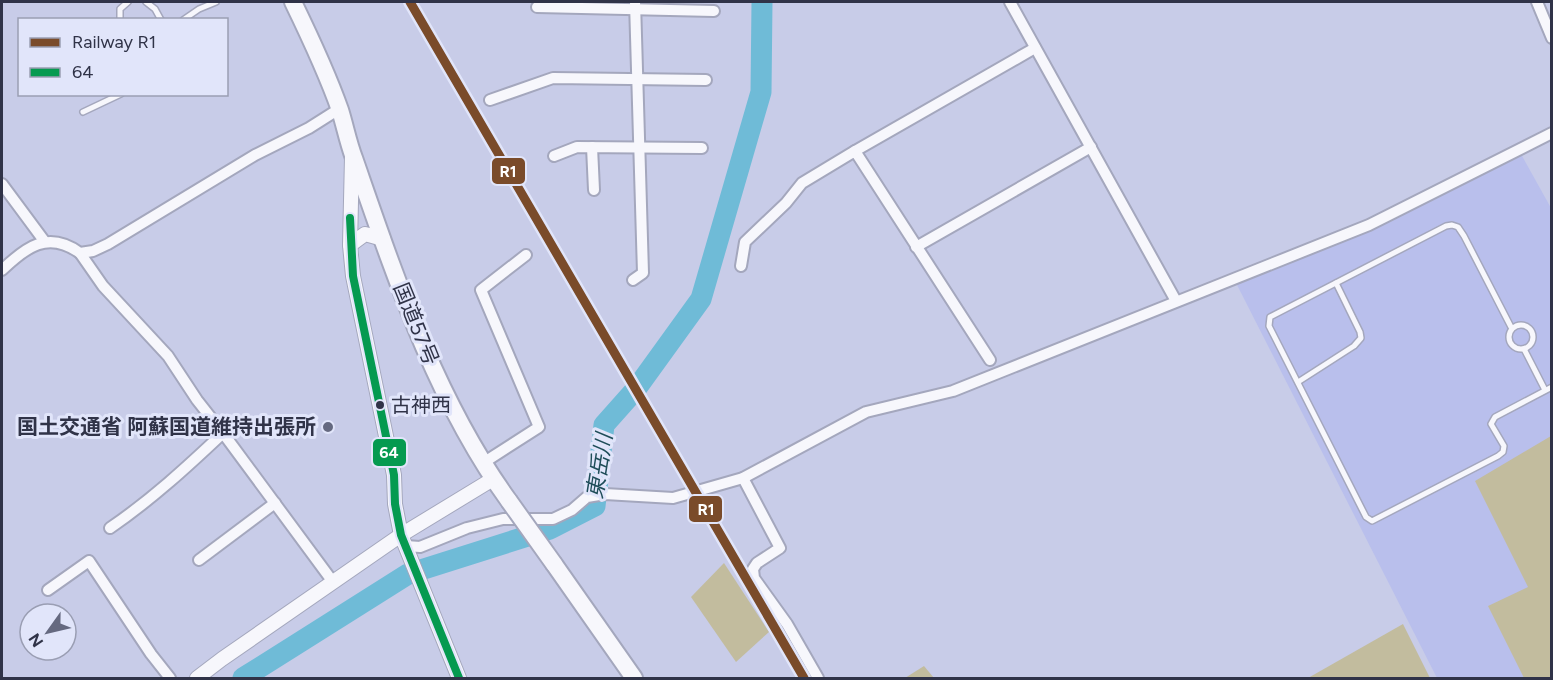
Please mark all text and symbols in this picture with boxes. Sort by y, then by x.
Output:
legend [18,18,228,96]
text: Railway R1 [72,31,156,53]
text: 64 [72,61,93,83]
line badge: R1 [491,157,526,185]
text: R1 [499,162,517,181]
street label: 国道57号 [389,279,444,369]
place label: 古神西 [391,393,451,417]
marker: 古神西 [374,399,386,411]
place label: 国土交通省 阿蘇国道維持出張所 [17,414,316,439]
marker: 国土交通省 阿蘇国道維持出張所 [321,420,335,434]
water label: 東岳川 [581,429,618,501]
line badge: 64 [372,438,407,467]
text: 64 [379,443,399,462]
line badge: R1 [688,495,723,523]
text: R1 [697,500,715,519]
north arrow [18,602,78,662]
text: N [25,630,47,651]

